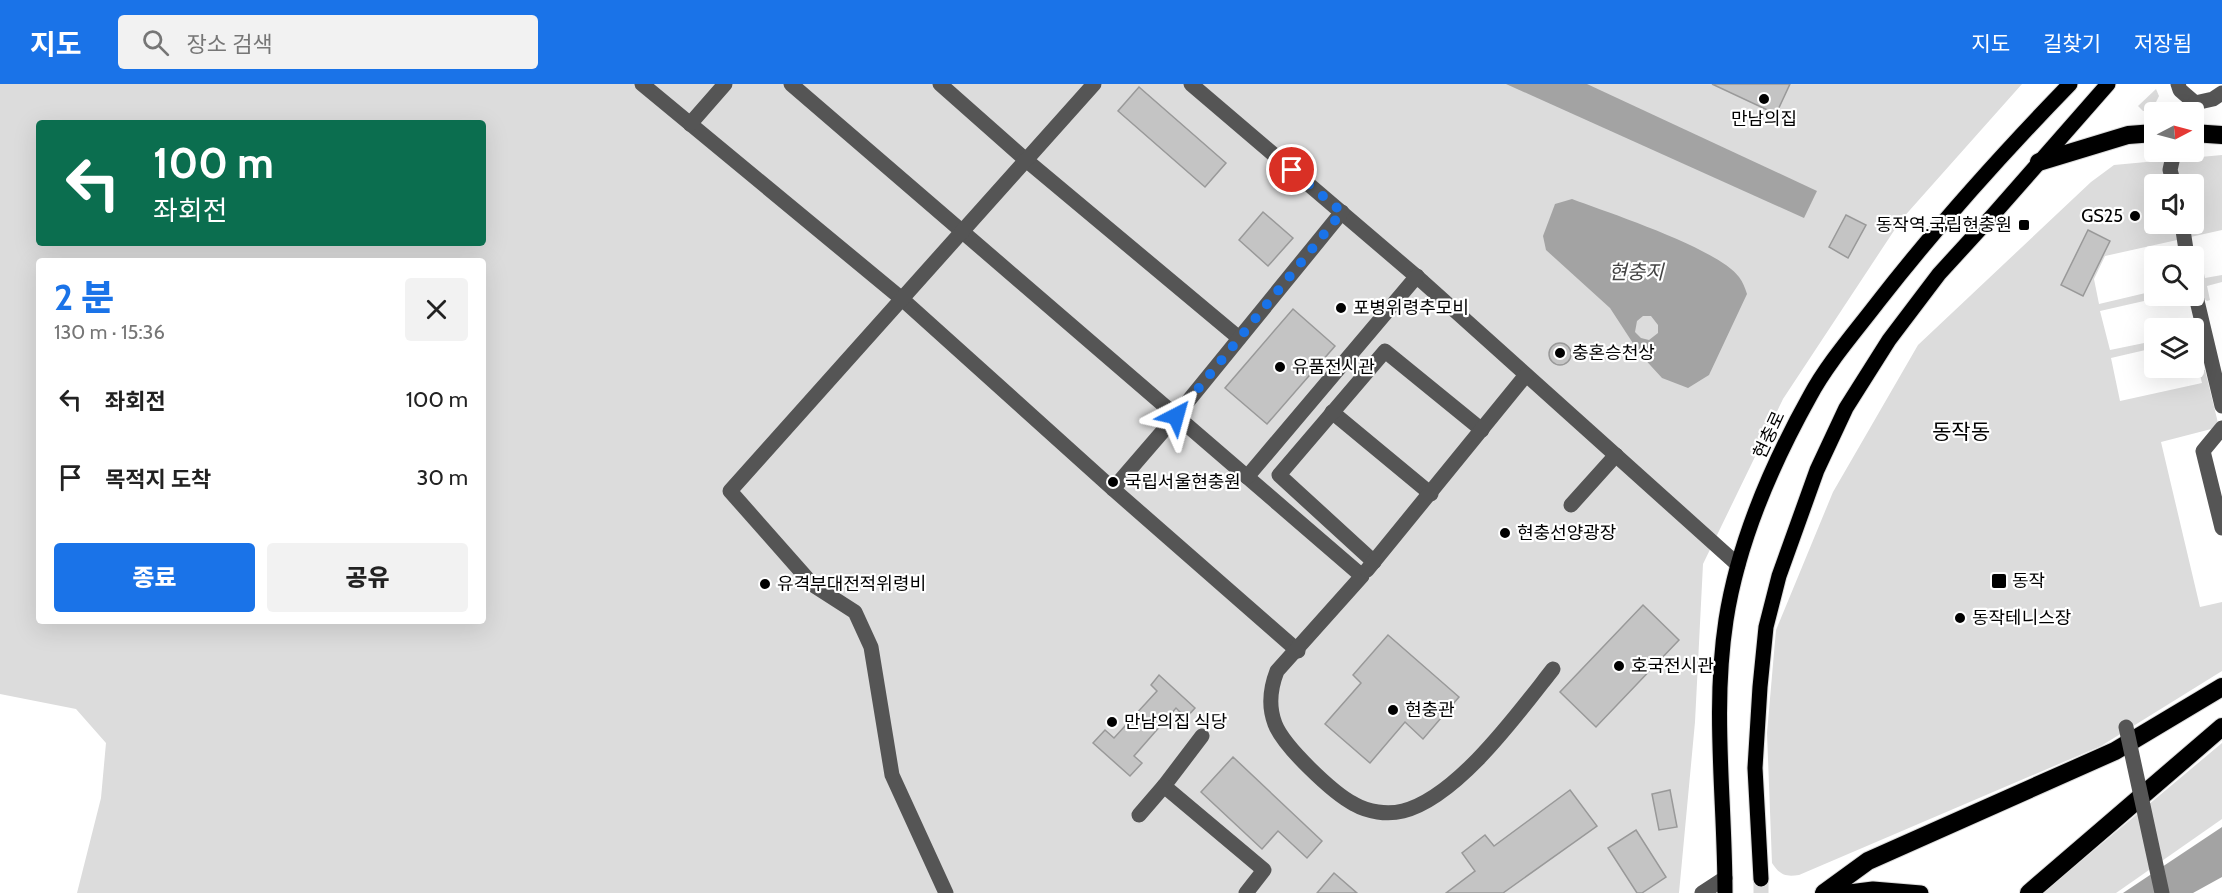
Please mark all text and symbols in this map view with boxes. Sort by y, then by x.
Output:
search box [118,15,538,69]
icon: search [139,26,172,59]
text: 지도 [30,27,82,61]
text: 장소 검색 [187,31,272,58]
text: 지도 [1971,31,2010,56]
text: 길찾기 [2043,31,2101,56]
text: 저장됨 [2134,31,2192,56]
marker: 만남의집 [1757,92,1771,106]
north arrow [2144,102,2204,162]
map controls [2144,102,2204,378]
place label: 만남의집 [1731,108,1797,130]
text: 100 m [153,137,274,189]
icon: left [54,144,132,222]
pin [1266,144,1317,195]
icon: arrive [1275,153,1308,186]
button: sound [2144,174,2204,234]
text: 좌회전 [153,194,228,227]
place label: GS25 [2081,205,2123,227]
marker: GS25 [2128,209,2142,223]
place label: 동작역.국립현충원 [1876,214,2012,236]
marker: 동작역.국립현충원 [2017,218,2031,232]
button: search [2144,246,2204,306]
water label: 현충지 [1608,260,1665,284]
text: 2 분 [54,275,114,319]
button: close [405,278,468,341]
place label: 포병위령추모비 [1353,297,1469,319]
marker: 포병위령추모비 [1334,301,1348,315]
button: layers [2144,318,2204,378]
text: 130 m · 15:36 [54,320,165,344]
place label: 충혼승천상 [1572,342,1655,364]
marker: 충혼승천상 [1553,346,1567,360]
place label: 유품전시관 [1292,356,1375,378]
marker: 유품전시관 [1273,360,1287,374]
icon: left [54,383,87,416]
position arrow [1144,384,1208,448]
text: 100 m [406,386,468,413]
text: 좌회전 [105,388,166,415]
street label: 현충로 [1749,408,1789,462]
district label: 동작동 [1932,419,1990,444]
icon: arrive [54,461,87,494]
text: 30 m [416,464,468,491]
text: 목적지 도착 [105,466,211,493]
place label: 국립서울현충원 [1125,471,1241,493]
marker: 국립서울현충원 [1106,475,1120,489]
place label: 현충선양광장 [1517,522,1616,544]
marker: 현충선양광장 [1498,526,1512,540]
button: 종료 [54,543,255,612]
button: 공유 [267,543,468,612]
place label: 동작 [2012,570,2045,592]
marker: 동작 [1990,572,2008,590]
place label: 유격부대전적위령비 [777,573,926,595]
marker: 유격부대전적위령비 [758,577,772,591]
place label: 동작테니스장 [1972,607,2071,629]
marker: 동작테니스장 [1953,611,1967,625]
place label: 호국전시관 [1631,655,1714,677]
marker: 호국전시관 [1612,659,1626,673]
place label: 현충관 [1405,699,1455,721]
marker: 현충관 [1386,703,1400,717]
place label: 만남의집 식당 [1124,711,1227,733]
marker: 만남의집 식당 [1105,715,1119,729]

